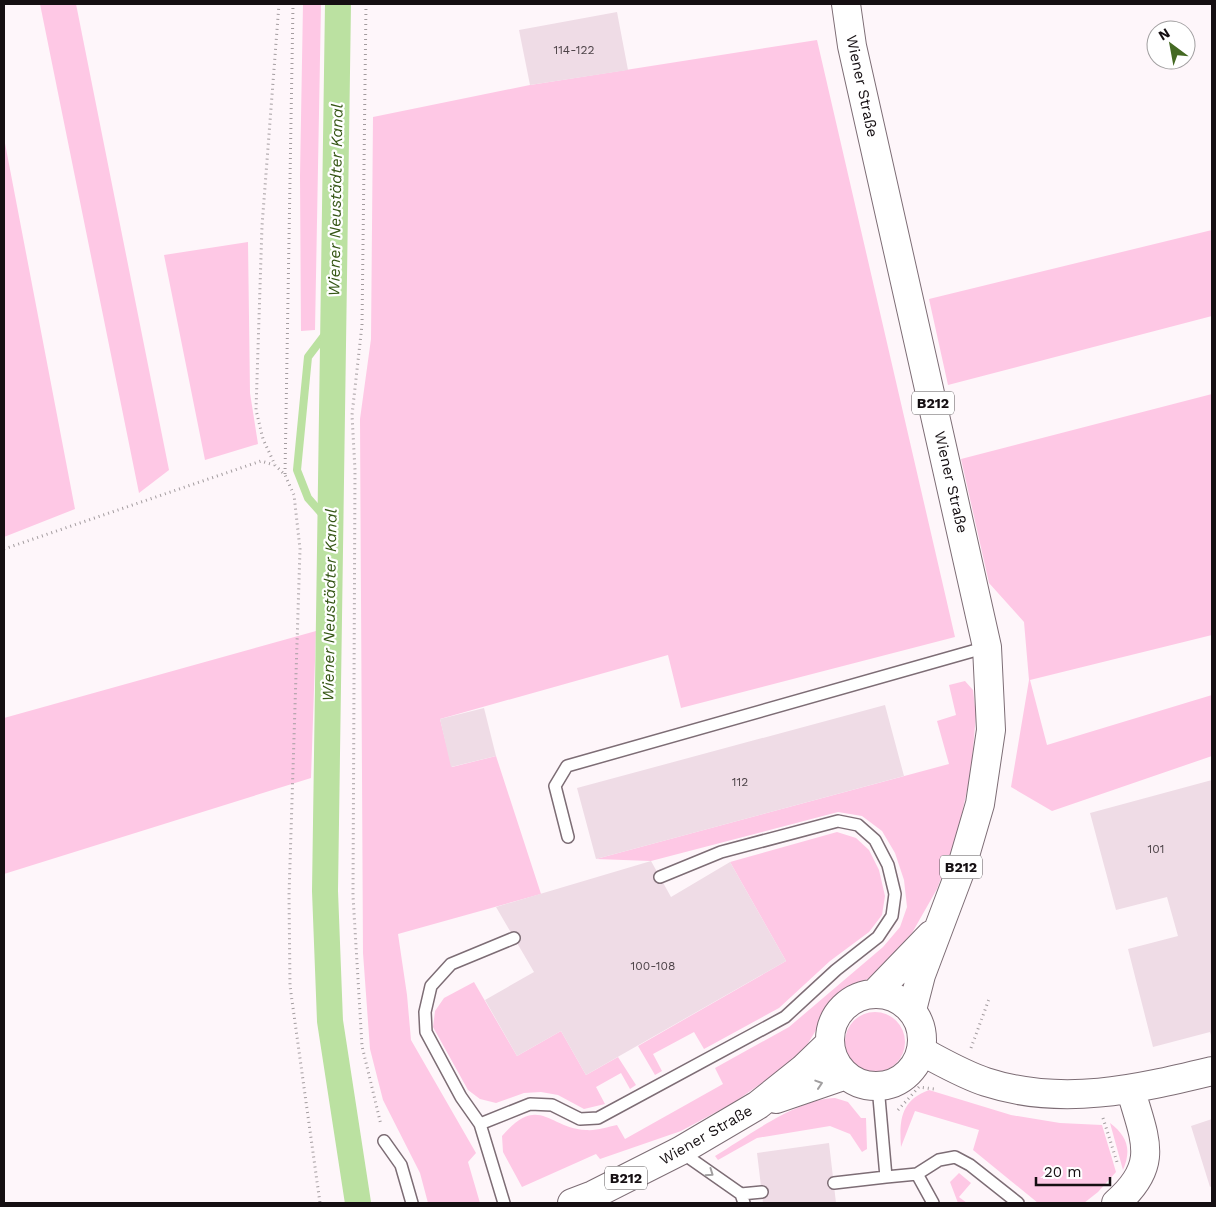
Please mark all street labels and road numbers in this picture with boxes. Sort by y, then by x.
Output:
street label: Wiener Straße [842,33,882,139]
road number: B212 [912,392,954,414]
street label: Wiener Straße [931,429,971,535]
road number: B212 [940,856,982,879]
street label: Wiener Straße [656,1101,756,1169]
road number: B212 [605,1166,647,1190]

